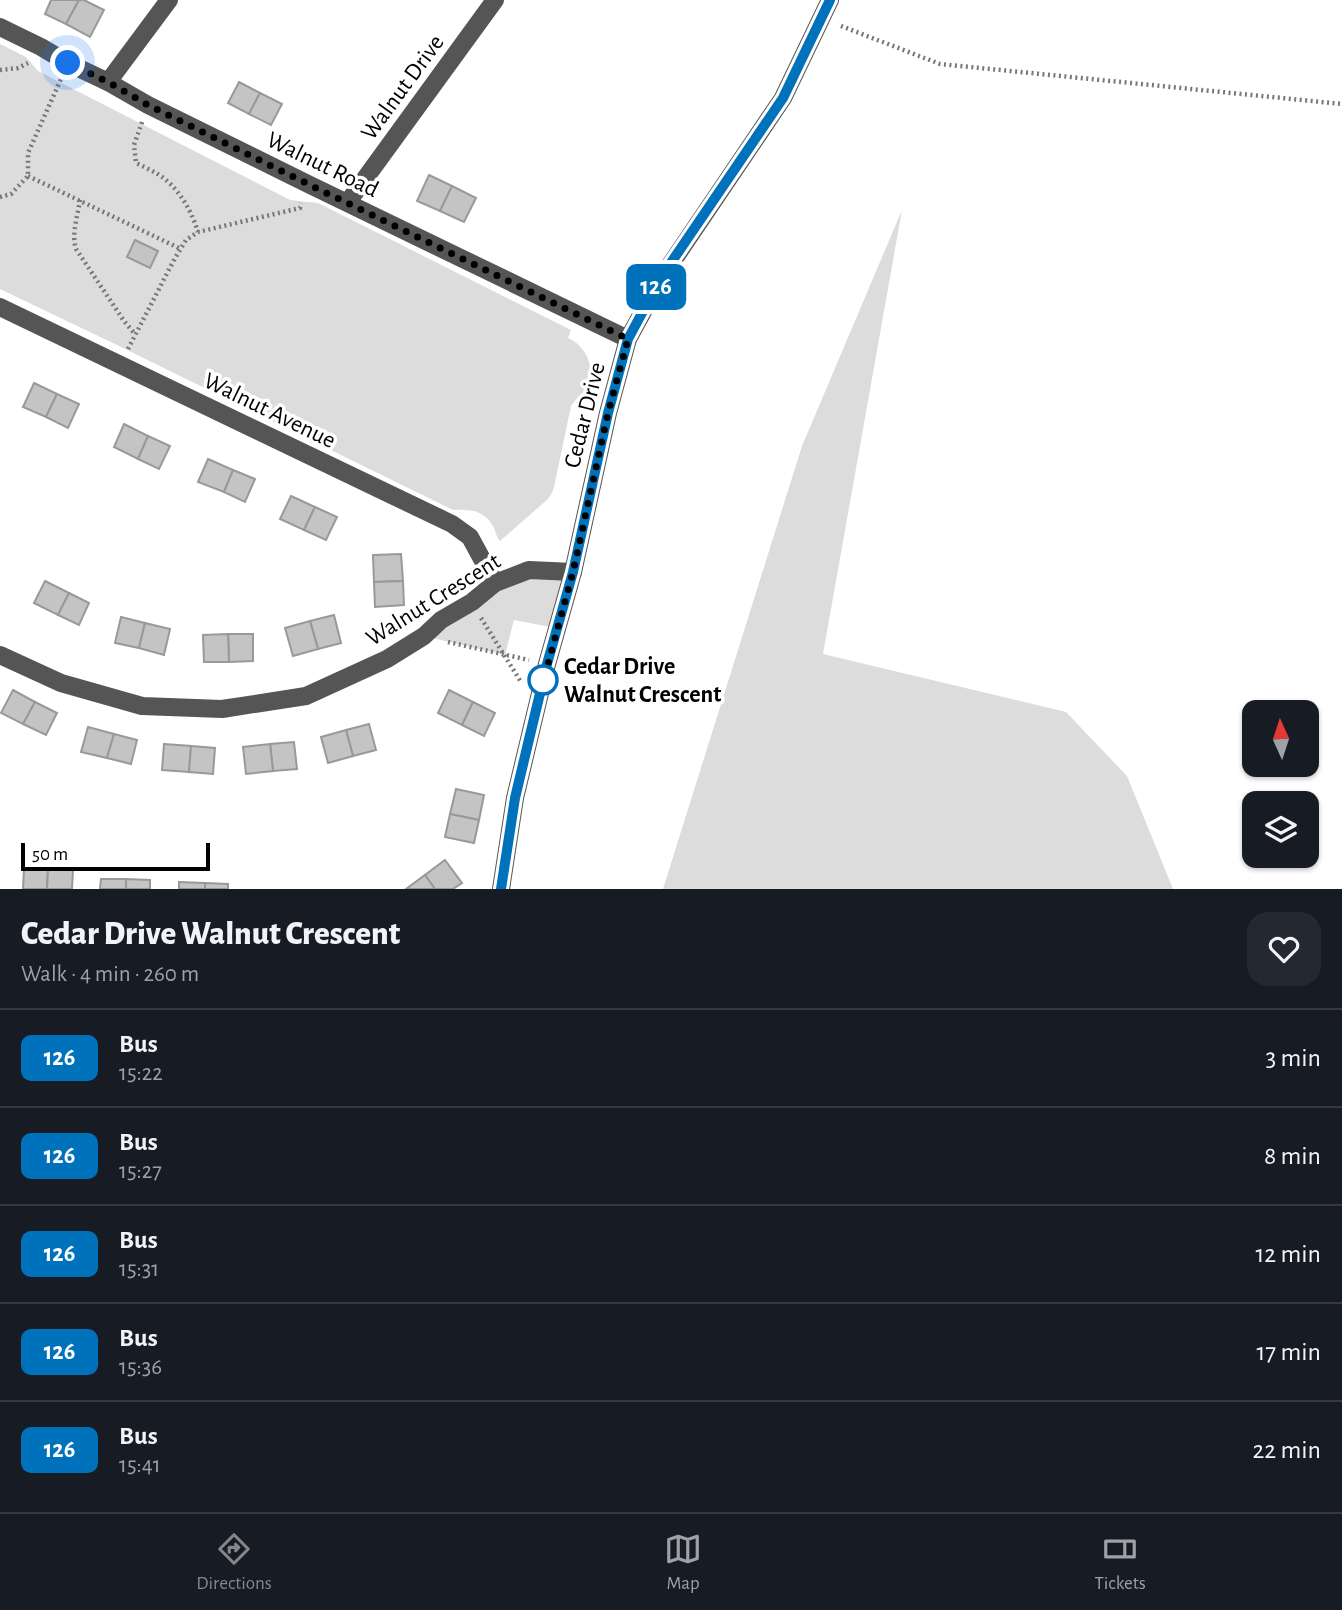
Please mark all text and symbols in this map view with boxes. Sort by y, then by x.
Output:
street label: Walnut Drive [357,31,449,145]
your location [50,45,85,80]
street label: Walnut Road [263,128,382,202]
line badge: 126 [616,264,696,310]
text: 126 [640,275,672,299]
street label: Cedar Drive [560,360,610,471]
street label: Walnut Avenue [200,369,339,453]
street label: Walnut Crescent [362,549,505,651]
place label: Cedar Drive Walnut Crescent [564,655,721,707]
marker: Cedar Drive Walnut Crescent [528,665,558,695]
north arrow [1242,700,1320,777]
map controls [1242,700,1319,868]
button: layers [1242,791,1319,868]
scale bar [21,840,210,872]
text: 50 m [32,845,68,864]
button: heart [1247,912,1321,986]
text: Cedar Drive Walnut Crescent [21,918,400,951]
text: Walk · 4 min · 260 m [21,963,199,986]
text: Bus [119,1031,158,1057]
text: 3 min [1265,1045,1321,1071]
text: 126 [44,1046,75,1070]
text: 15:22 [119,1062,163,1085]
text: Bus [119,1129,158,1155]
text: 8 min [1264,1143,1321,1169]
text: 126 [44,1144,75,1168]
text: 15:27 [119,1160,162,1183]
text: Bus [119,1227,158,1253]
text: 12 min [1255,1241,1321,1267]
text: 126 [44,1242,75,1266]
text: 15:31 [119,1258,159,1281]
text: Bus [119,1325,158,1351]
text: 17 min [1256,1339,1321,1365]
text: 126 [44,1340,75,1364]
text: 15:36 [119,1356,162,1379]
text: Bus [119,1423,158,1449]
text: 22 min [1253,1437,1321,1463]
text: 126 [44,1438,75,1462]
text: 15:41 [119,1454,161,1477]
tab: Directions [196,1530,272,1595]
tab: Map [664,1530,702,1595]
tab: Tickets [1094,1530,1146,1595]

